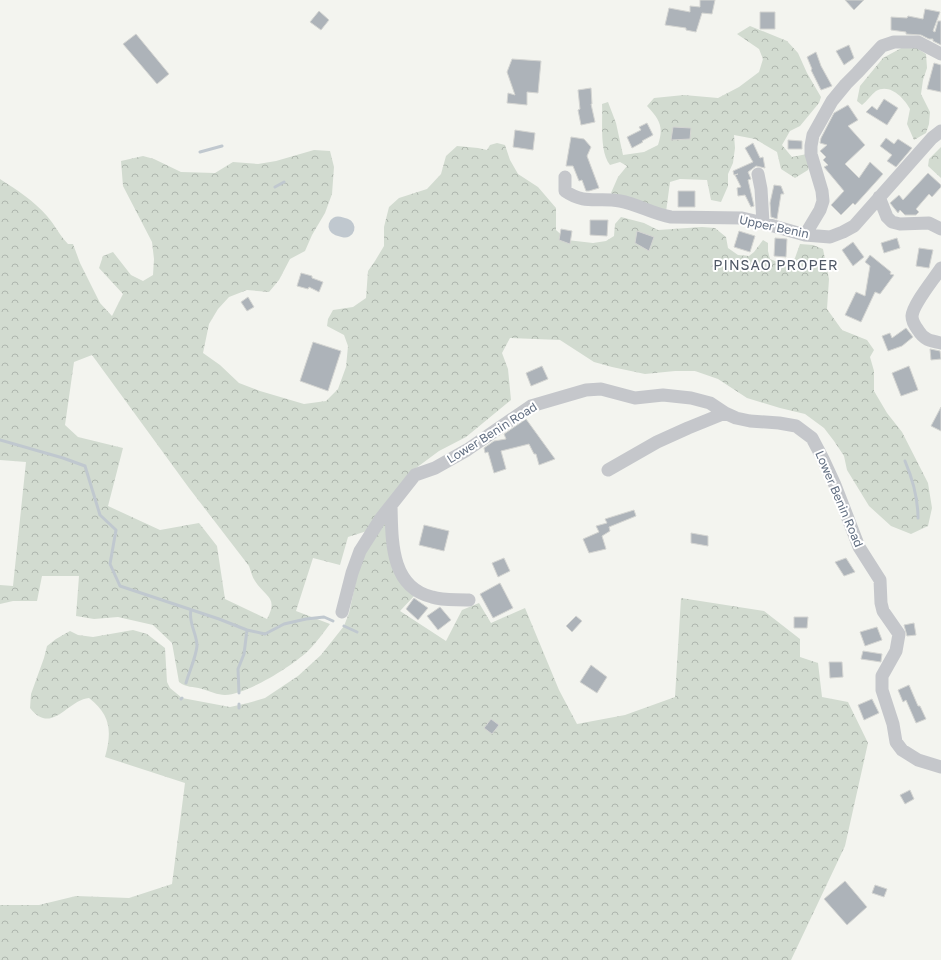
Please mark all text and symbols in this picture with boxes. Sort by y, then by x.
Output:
street label: Upper Benin [738,212,810,241]
district label: PINSAO PROPER [713,256,839,273]
street label: Lower Benin Road [444,399,540,466]
street label: Lower Benin Road [812,448,867,549]

